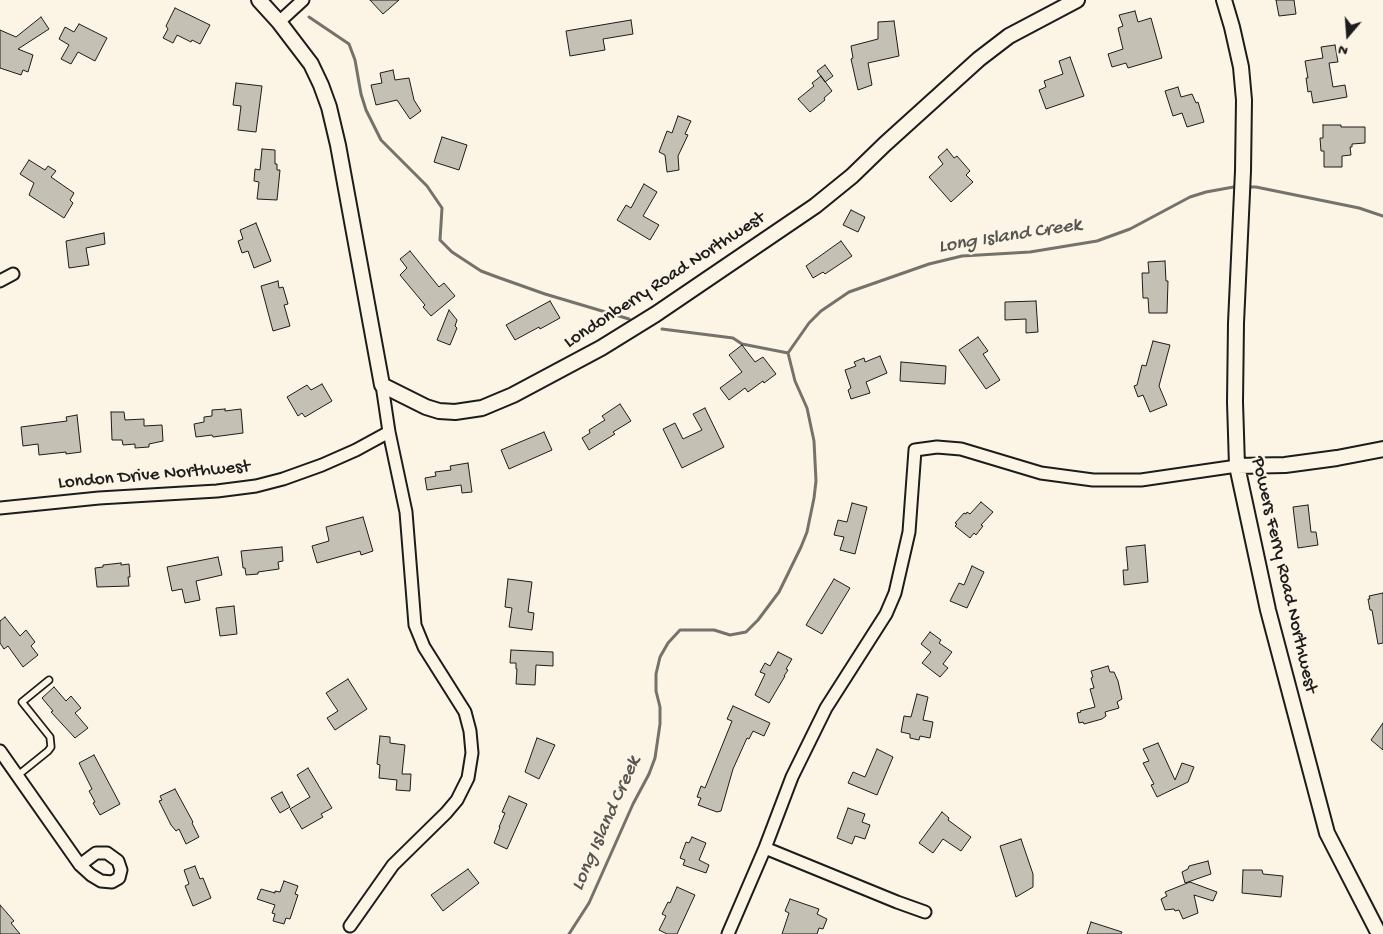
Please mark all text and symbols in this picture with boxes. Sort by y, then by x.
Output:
north arrow [1323,10,1373,60]
text: N [1336,40,1350,59]
street label: Londonberry Road Northwest [560,207,770,355]
water label: Long Island Creek [937,214,1083,260]
street label: Powers Ferry Road Northwest [1245,454,1321,696]
street label: London Drive Northwest [57,456,251,496]
water label: Long Island Creek [567,753,647,895]

